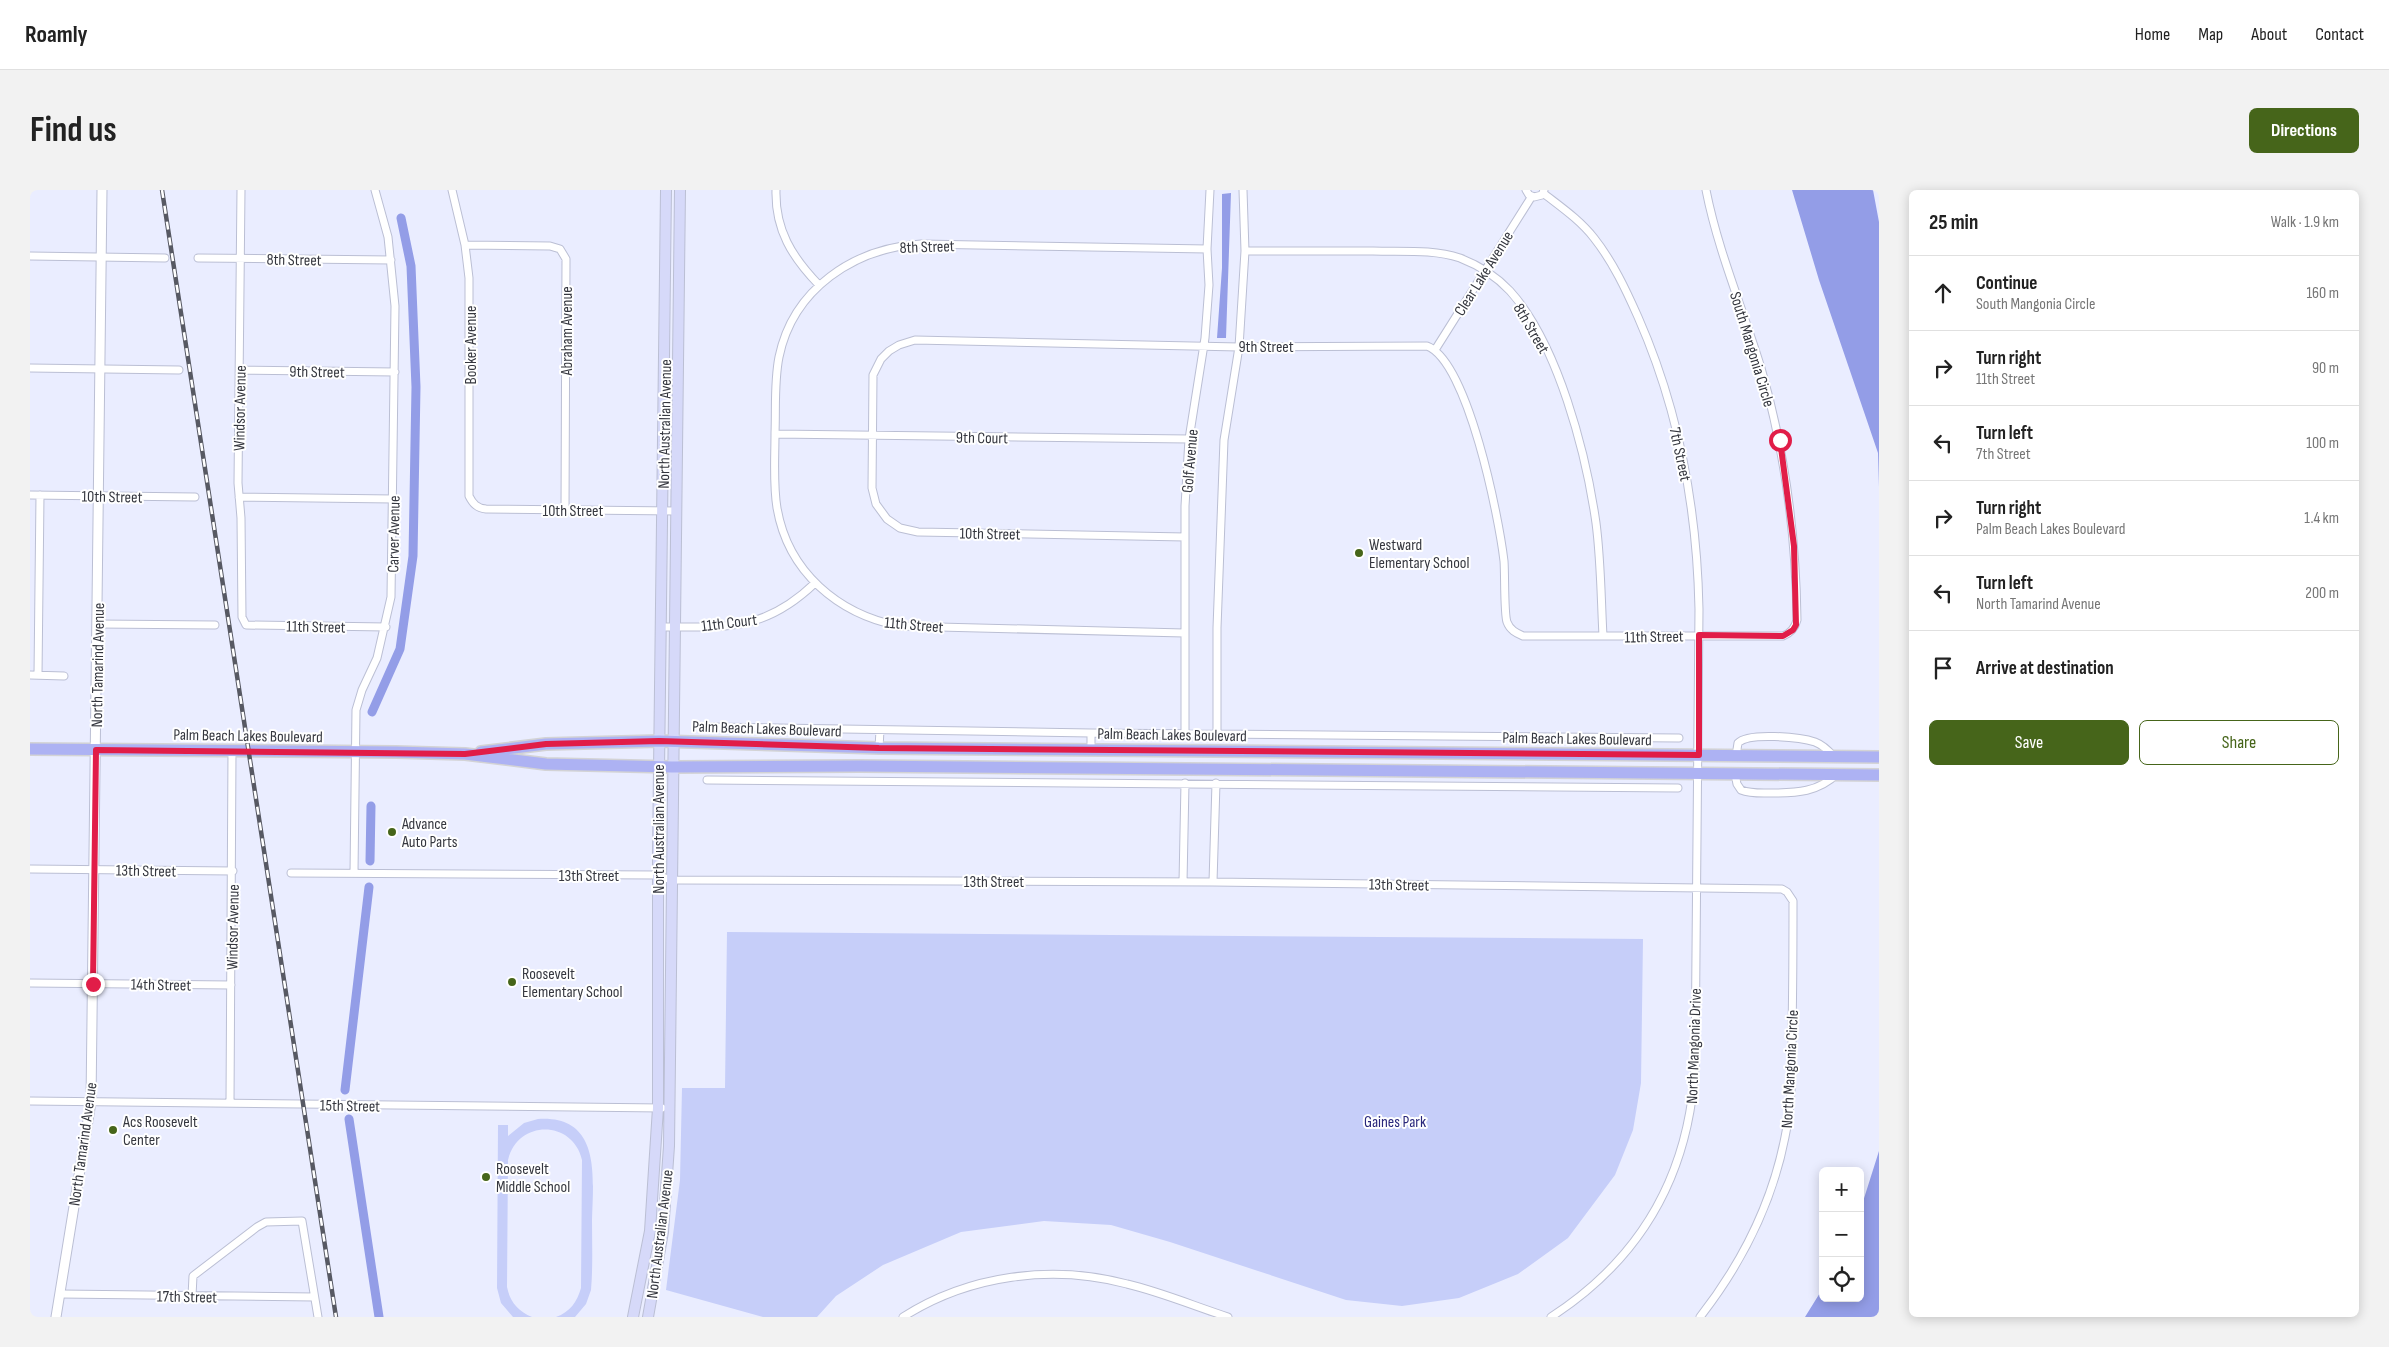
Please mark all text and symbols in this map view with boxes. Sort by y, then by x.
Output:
text: Roamly [25,20,88,49]
text: Home [2135,24,2170,45]
text: Map [2198,24,2223,45]
text: About [2251,24,2287,45]
text: Contact [2315,24,2364,45]
button: Directions [2249,108,2359,153]
text: Find us [30,109,117,152]
text: 25 min [1929,210,1978,235]
text: Walk · 1.9 km [2271,213,2339,232]
street label: Clear Lake Avenue [1451,228,1518,320]
street label: 8th Street [899,237,955,258]
street label: 8th Street [266,251,322,270]
text: Continue [1976,272,2037,295]
icon: ahead [1929,279,1957,307]
text: 160 m [2306,284,2339,303]
street label: Abraham Avenue [558,286,577,377]
street label: South Mangonia Circle [1725,290,1778,409]
text: South Mangonia Circle [1976,295,2095,314]
street label: 8th Street [1509,300,1553,357]
street label: Booker Avenue [462,306,481,384]
street label: 9th Street [1238,338,1294,357]
text: Turn right [1976,347,2041,370]
icon: right [1929,354,1957,382]
street label: North Australian Avenue [655,359,676,489]
text: 90 m [2312,359,2339,378]
street label: 9th Street [289,363,345,382]
street label: Windsor Avenue [230,365,251,451]
text: 11th Street [1976,370,2035,389]
text: Turn left [1976,422,2033,445]
street label: 7th Street [1665,426,1695,483]
street label: Golf Avenue [1178,428,1203,494]
street label: 9th Court [956,429,1008,448]
route start [1769,429,1792,452]
icon: left [1929,429,1957,457]
text: 100 m [2306,434,2339,453]
text: 7th Street [1976,445,2031,464]
street label: 10th Street [81,487,143,508]
street label: Carver Avenue [384,495,405,573]
text: Turn right [1976,497,2041,520]
street label: 10th Street [543,502,603,521]
icon: right [1929,504,1957,532]
text: 1.4 km [2304,509,2339,528]
text: Palm Beach Lakes Boulevard [1976,520,2126,539]
street label: 10th Street [959,524,1021,545]
place label: Westward Elementary School [1369,536,1469,573]
marker: Westward Elementary School [1353,547,1365,559]
text: Turn left [1976,572,2033,595]
icon: left [1929,579,1957,607]
text: 200 m [2305,584,2339,603]
text: North Tamarind Avenue [1976,595,2101,614]
street label: North Tamarind Avenue [88,603,109,728]
street label: 11th Court [700,611,758,636]
street label: 11th Street [884,613,944,638]
street label: 11th Street [286,617,346,638]
street label: 11th Street [1624,627,1684,648]
icon: arrive [1929,654,1957,682]
text: Arrive at destination [1976,657,2114,680]
street label: Palm Beach Lakes Boulevard [692,717,842,742]
button: Save [1929,720,2129,765]
button: Share [2139,720,2339,765]
street label: Palm Beach Lakes Boulevard [1097,725,1247,746]
street label: Palm Beach Lakes Boulevard [173,726,323,747]
street label: Palm Beach Lakes Boulevard [1502,729,1652,750]
street label: North Australian Avenue [650,764,669,894]
place label: Advance Auto Parts [401,815,458,852]
marker: Advance Auto Parts [386,826,398,838]
street label: 13th Street [116,861,176,882]
street label: 13th Street [559,867,619,886]
street label: 13th Street [964,873,1024,892]
street label: 13th Street [1369,875,1429,896]
street label: Windsor Avenue [223,884,244,970]
place label: Roosevelt Elementary School [522,965,622,1002]
route end [82,973,105,996]
street label: 14th Street [131,975,191,996]
marker: Roosevelt Elementary School [506,976,518,988]
street label: North Mangonia Drive [1683,988,1706,1104]
street label: North Mangonia Circle [1778,1009,1803,1129]
street label: North Tamarind Avenue [65,1081,102,1207]
street label: 15th Street [320,1096,380,1117]
place label: Acs Roosevelt Center [122,1113,198,1150]
park label: Gaines Park [1364,1113,1426,1132]
marker: Acs Roosevelt Center [107,1124,119,1136]
place label: Roosevelt Middle School [496,1160,570,1197]
map controls [1819,1167,1864,1302]
button: + [1819,1167,1864,1212]
street label: North Australian Avenue [643,1169,678,1300]
marker: Roosevelt Middle School [480,1171,492,1183]
button: − [1819,1212,1864,1257]
button: locate [1819,1257,1864,1302]
street label: 17th Street [157,1287,217,1308]

